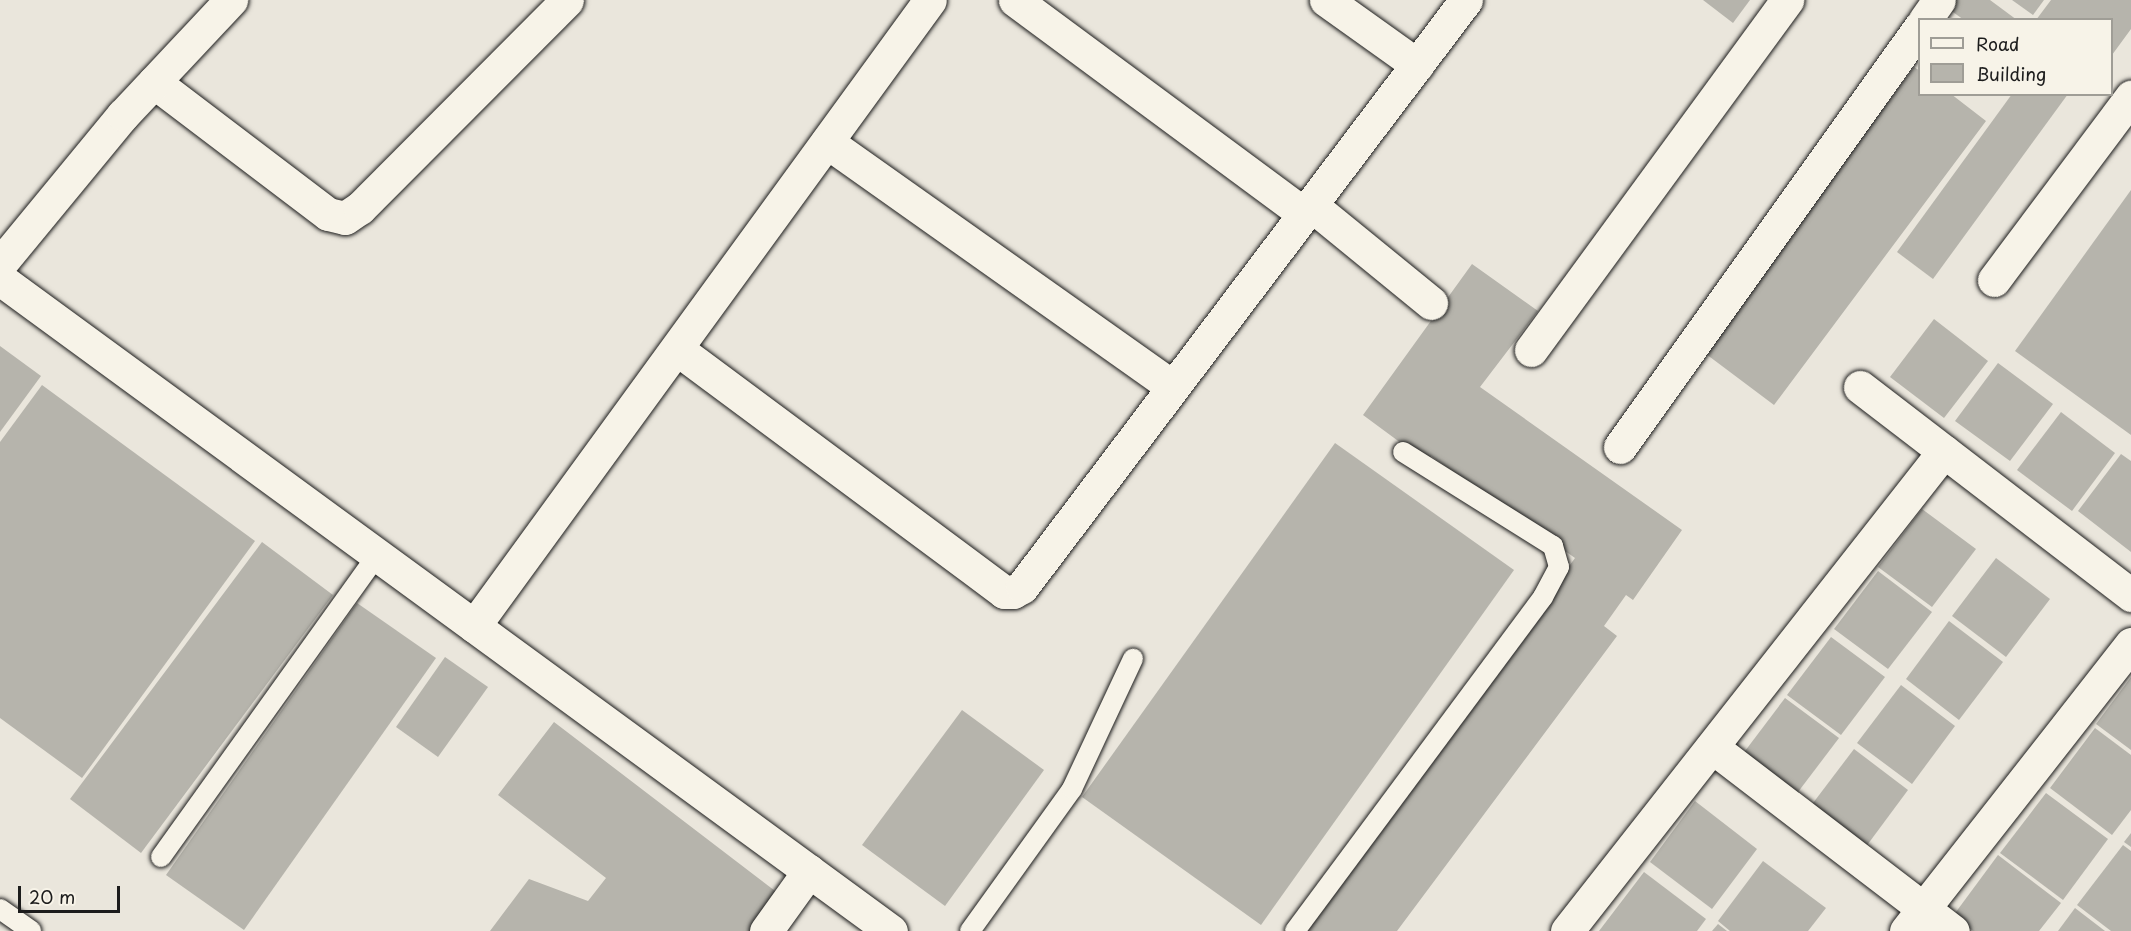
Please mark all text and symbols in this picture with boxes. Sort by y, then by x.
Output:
legend [1918,18,2113,96]
text: Road [1976,30,2020,57]
text: Building [1976,60,2046,87]
scale bar [21,874,123,912]
text: 20 m [29,883,75,910]

